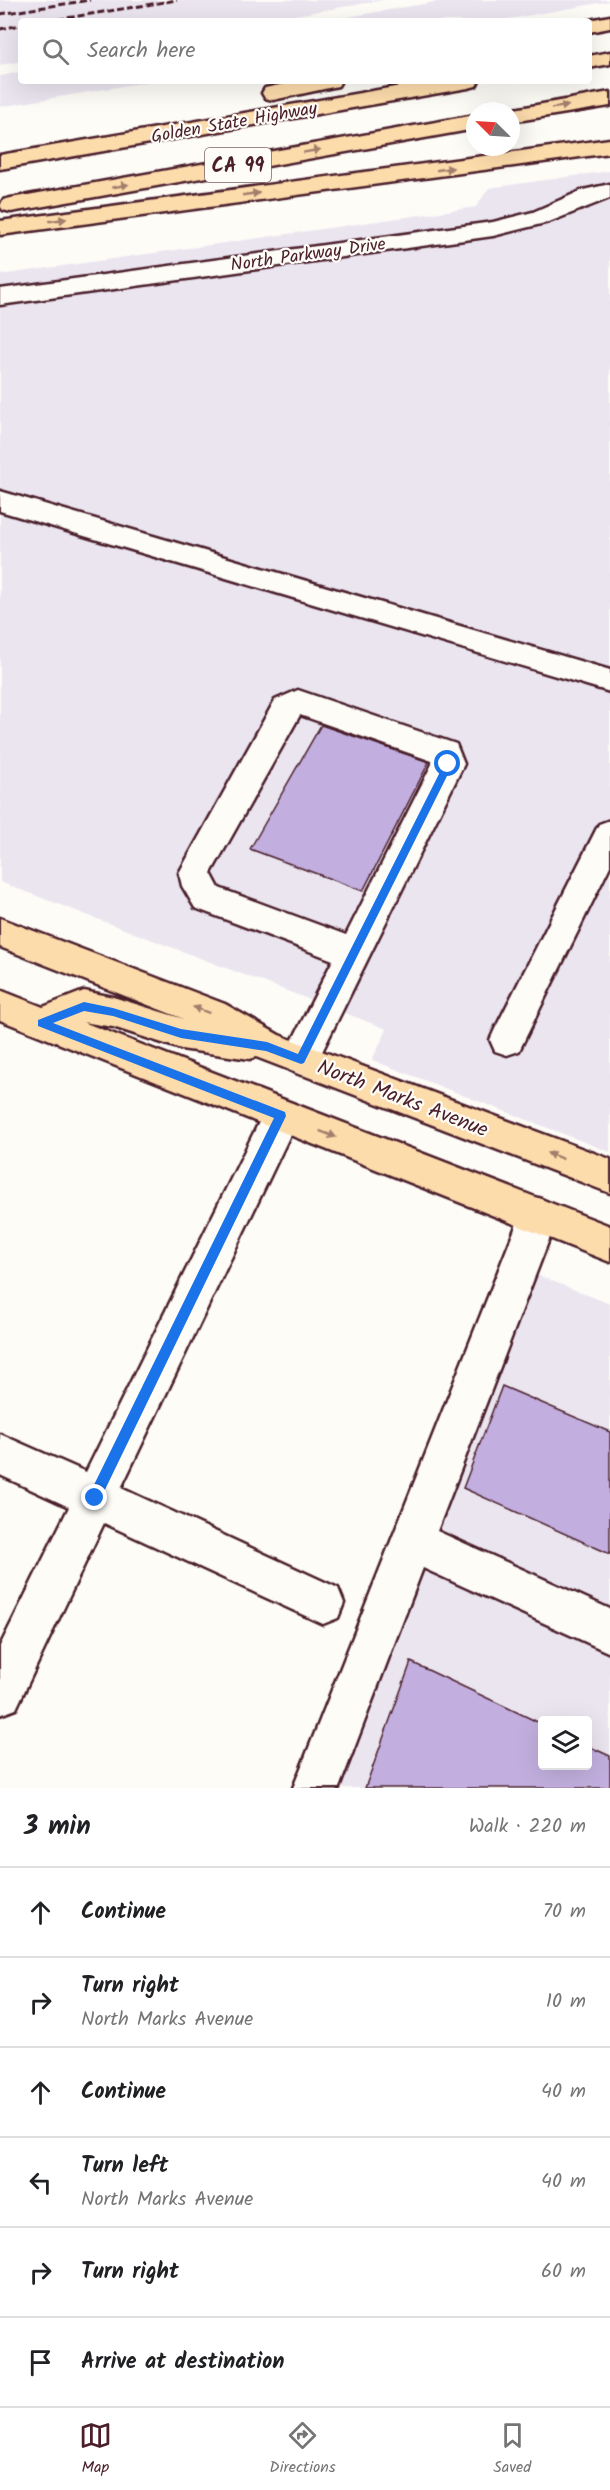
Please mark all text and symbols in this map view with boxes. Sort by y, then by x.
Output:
search box [18,18,592,84]
text: Search here [87,34,195,69]
icon: search [39,35,72,68]
street label: Golden State Highway [149,94,320,152]
north arrow [466,102,520,156]
one-way arrow [551,102,570,111]
one-way arrow [302,146,321,155]
road number: CA 99 [205,148,271,182]
one-way arrow [435,164,454,173]
one-way arrow [110,181,129,190]
one-way arrow [242,190,261,199]
one-way arrow [49,216,68,225]
street label: North Parkway Drive [229,230,388,281]
route start [434,750,460,776]
one-way arrow [191,1005,209,1015]
street label: North Marks Avenue [312,1052,493,1147]
one-way arrow [319,1130,337,1139]
one-way arrow [546,1150,564,1160]
route end [81,1484,107,1510]
map controls [538,1716,592,1770]
button: layers [538,1716,592,1770]
text: 3 min [24,1806,91,1848]
text: Walk · 220 m [469,1811,586,1843]
text: Continue [81,1895,166,1930]
icon: ahead [24,1896,57,1929]
text: 70 m [543,1896,586,1928]
text: Turn right [81,1969,179,2004]
icon: right [24,1986,57,2019]
text: 10 m [546,1986,586,2018]
text: North Marks Avenue [81,2004,253,2036]
text: Continue [81,2075,166,2110]
icon: ahead [24,2076,57,2109]
text: 40 m [541,2076,586,2108]
text: Turn left [81,2149,168,2184]
icon: left [24,2166,57,2199]
text: 40 m [541,2166,586,2198]
text: North Marks Avenue [81,2184,253,2216]
text: Turn right [81,2255,179,2290]
icon: right [24,2256,57,2289]
text: 60 m [541,2256,586,2288]
text: Arrive at destination [81,2345,284,2380]
icon: arrive [24,2346,57,2379]
tab: Map [79,2419,112,2480]
tab: Directions [269,2419,336,2480]
tab: Saved [493,2419,531,2480]

